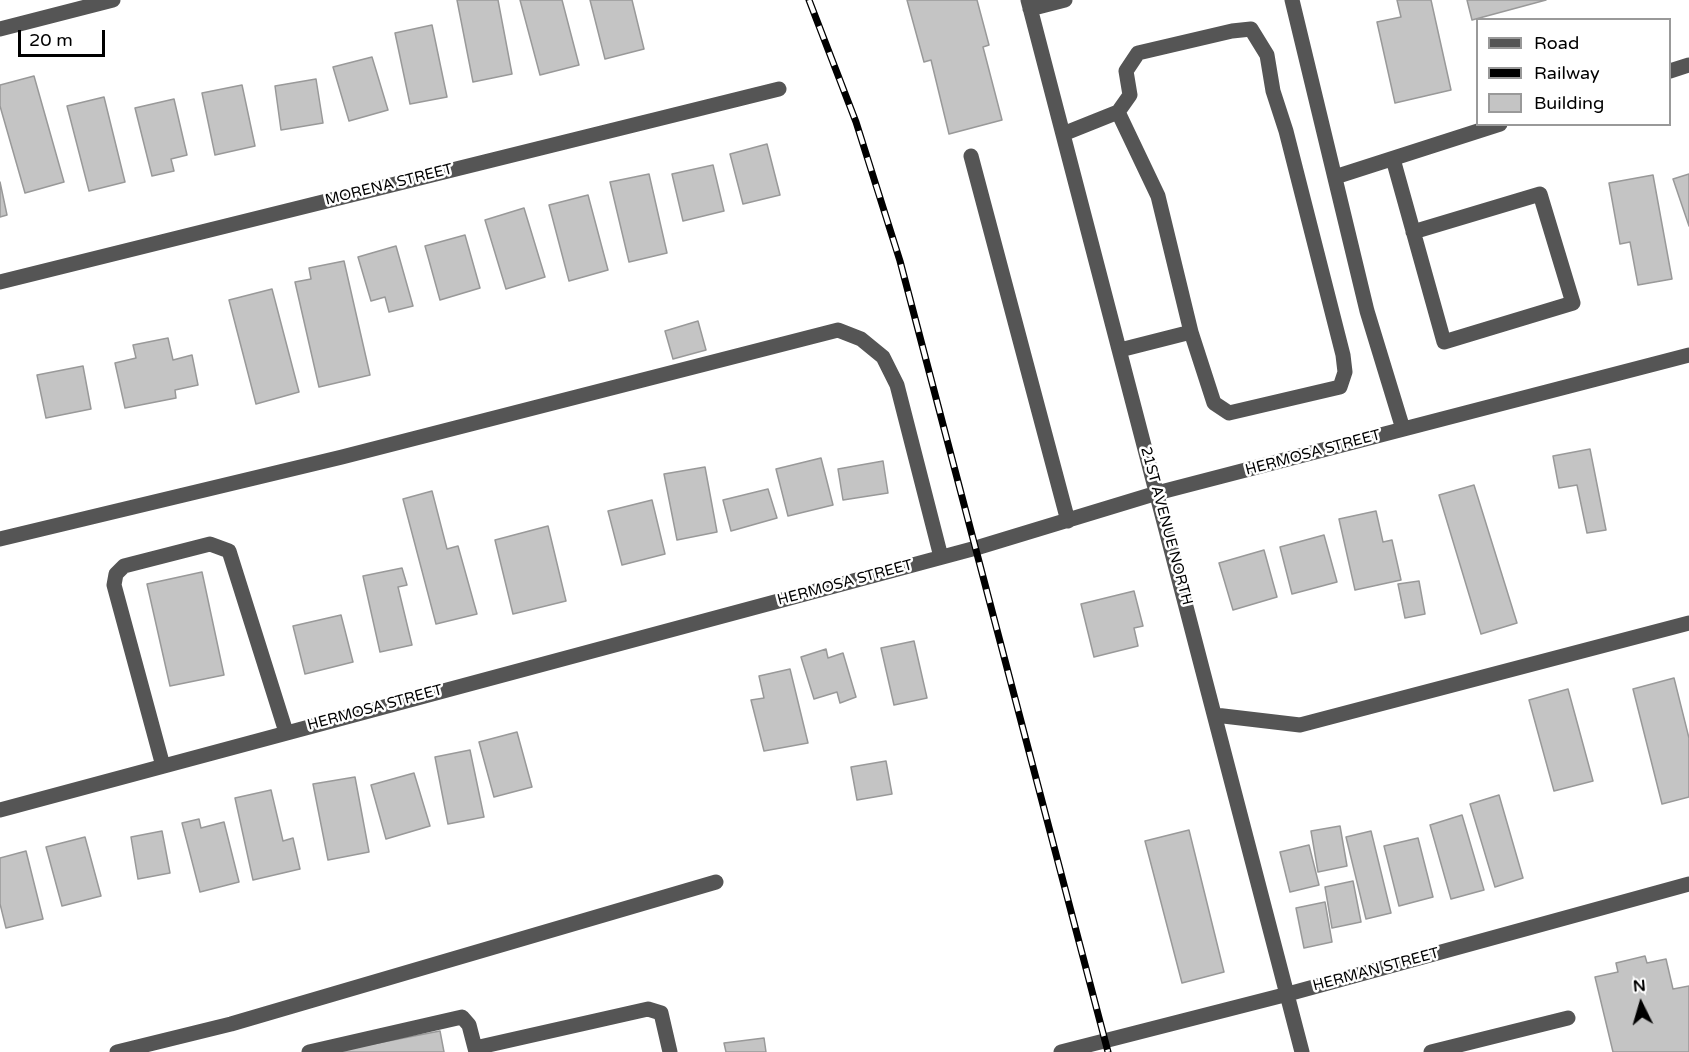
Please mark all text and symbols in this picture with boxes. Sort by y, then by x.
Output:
scale bar [21,18,108,56]
legend [1476,18,1671,126]
text: 20 m [29,29,73,51]
text: Road [1534,32,1579,54]
text: Railway [1534,62,1600,84]
text: Building [1534,92,1604,114]
street label: MORENA STREET [323,160,455,210]
street label: HERMOSA STREET [1243,426,1383,480]
street label: 21ST AVENUE NORTH [1136,445,1196,607]
street label: HERMOSA STREET [775,556,915,610]
street label: HERMOSA STREET [305,681,445,735]
street label: HERMAN STREET [1311,944,1441,996]
north arrow [1611,974,1671,1034]
text: N [1632,976,1647,997]

